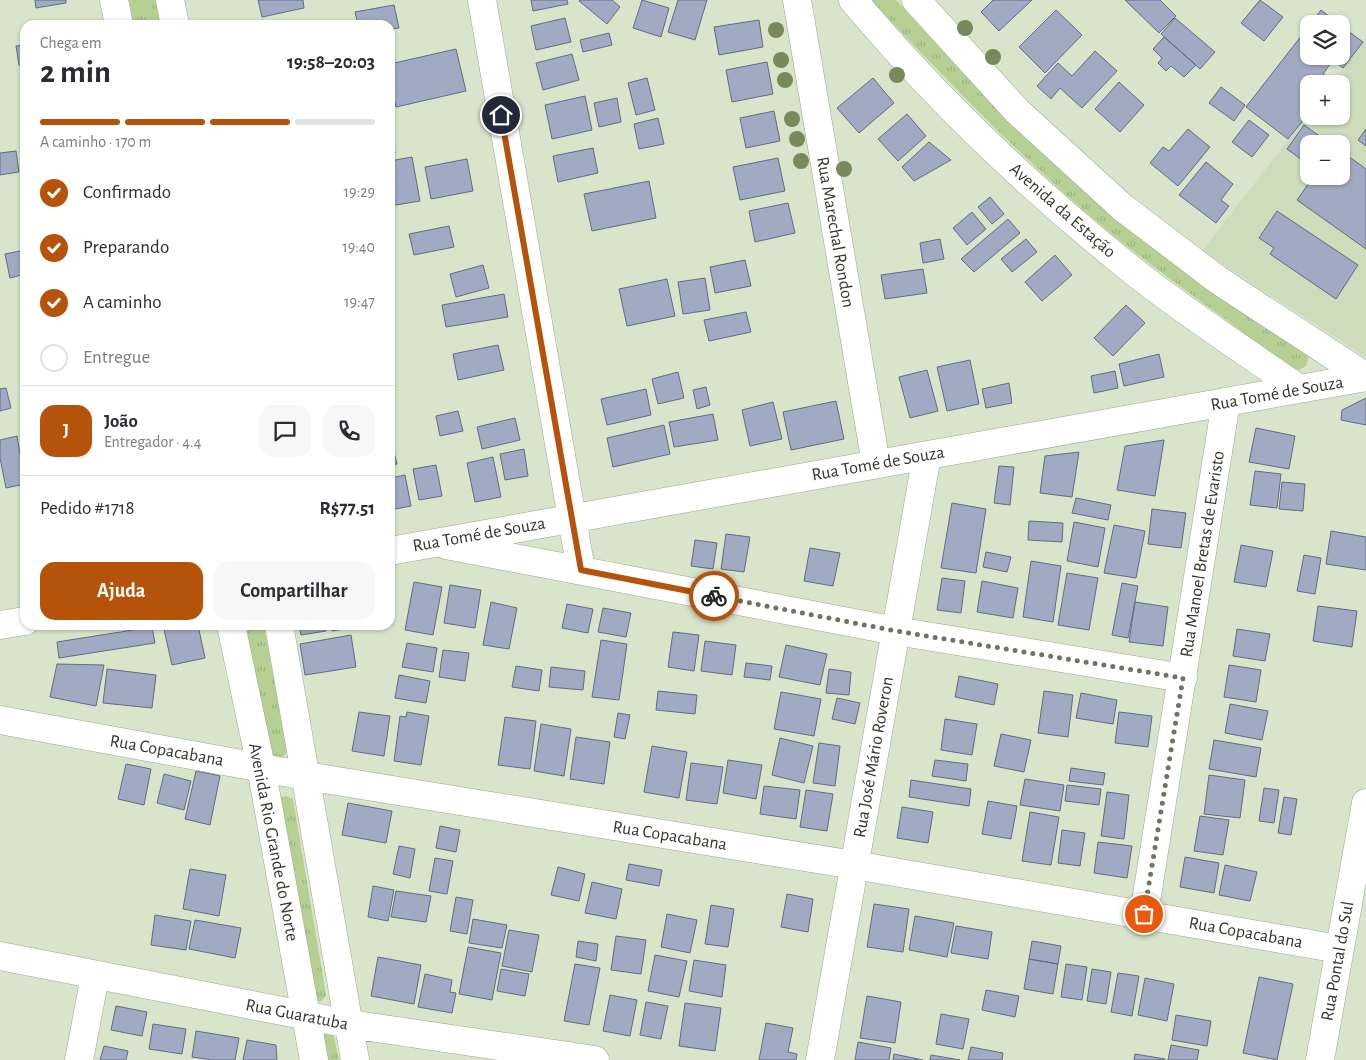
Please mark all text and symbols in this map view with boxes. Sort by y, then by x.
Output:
map controls [1300,15,1350,185]
button: layers [1300,15,1350,65]
text: Chega em [40,35,102,51]
text: 19:58–20:03 [287,53,375,72]
text: 2 min [40,56,111,88]
button: + [1300,75,1350,125]
pin [480,94,522,136]
icon: home [487,101,515,129]
text: A caminho · 170 m [40,134,151,150]
button: − [1300,135,1350,185]
street label: Rua Marechal Rondon [813,155,857,309]
street label: Avenida da Estação [1006,160,1119,262]
icon: check [40,179,68,207]
text: Confirmado [83,183,171,202]
text: 19:29 [344,184,375,200]
icon: check [40,234,68,262]
text: Preparando [83,238,169,257]
text: 19:40 [342,239,375,255]
icon: check [40,289,68,317]
text: A caminho [83,293,162,312]
text: 19:47 [344,294,375,310]
text: Entregue [83,348,150,367]
street label: Rua Tomé de Souza [1209,373,1345,415]
button: chat [259,405,311,457]
button: phone [323,405,375,457]
text: João [104,412,138,431]
text: J [63,421,69,440]
text: Entregador · 4.4 [104,434,201,450]
street label: Rua Tomé de Souza [810,443,946,485]
street label: Rua Manoel Bretas de Evaristo [1178,450,1228,659]
text: Pedido #1718 [40,499,134,518]
text: R$77.51 [319,499,375,518]
street label: Rua Tomé de Souza [411,514,547,556]
button: Ajuda [40,562,203,620]
button: Compartilhar [213,562,375,620]
courier [689,571,739,621]
icon: bike [700,582,728,610]
street label: Rua José Mário Roveron [851,675,897,839]
street label: Rua Copacabana [108,732,225,770]
street label: Avenida Rio Grande do Norte [245,742,301,943]
street label: Rua Copacabana [611,818,728,854]
pin [1123,893,1165,935]
icon: bag [1130,900,1158,928]
street label: Rua Pontal do Sul [1319,900,1357,1023]
street label: Rua Copacabana [1187,914,1304,952]
street label: Rua Guaratuba [244,996,350,1034]

